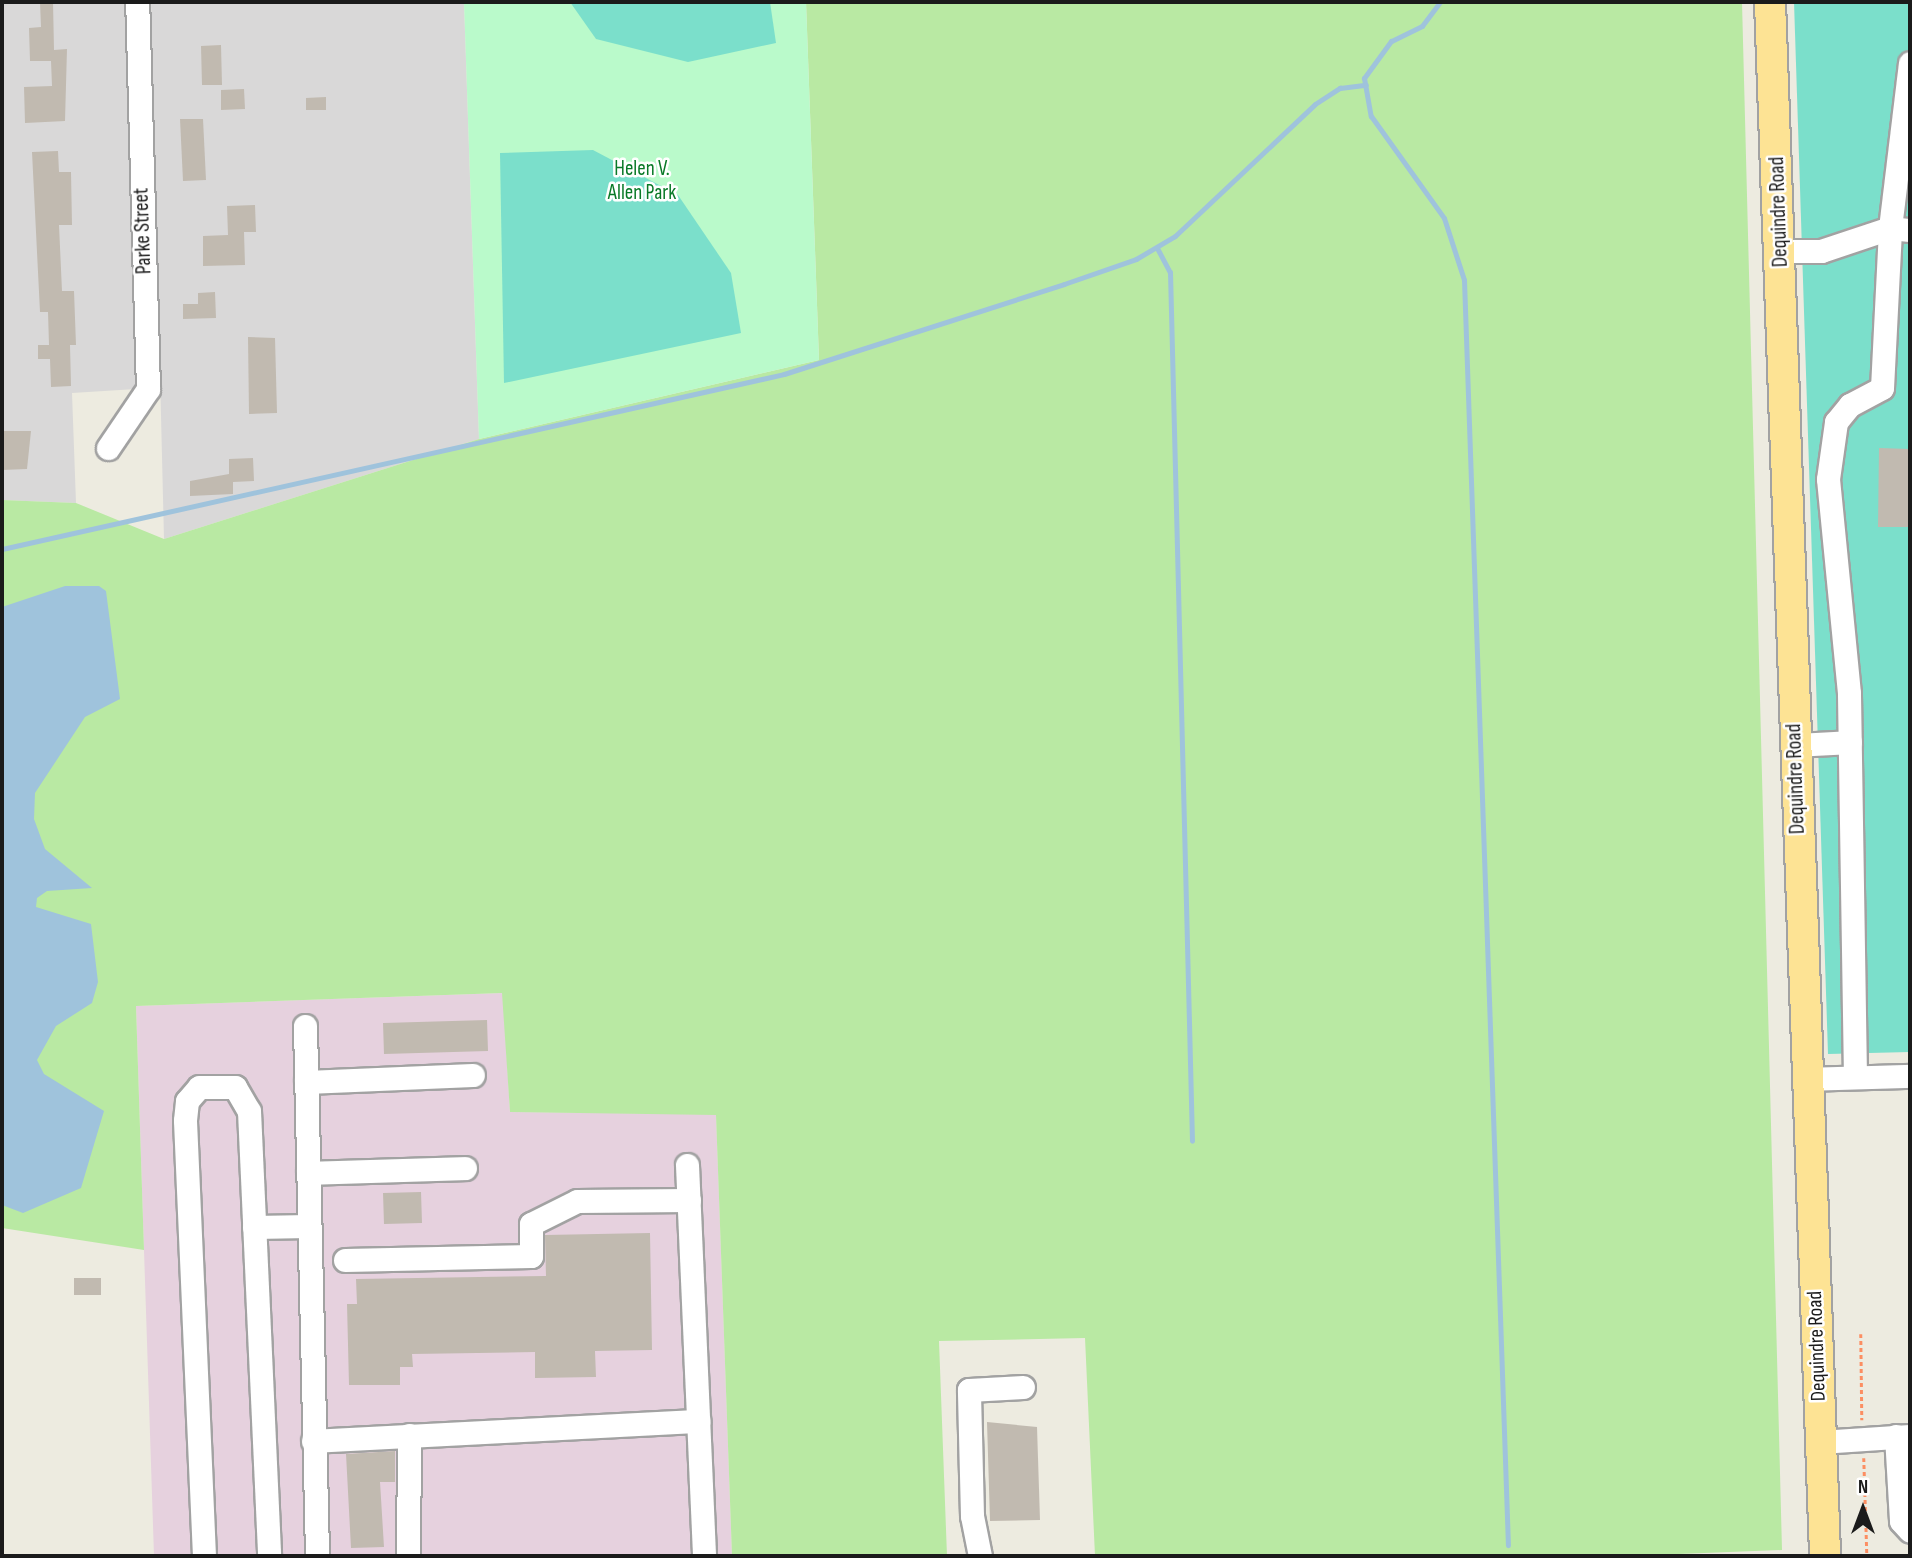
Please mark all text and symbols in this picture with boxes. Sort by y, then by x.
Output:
park label: Helen V. Allen Park [608,156,676,206]
street label: Dequindre Road [1764,156,1794,268]
street label: Parke Street [129,187,157,275]
street label: Dequindre Road [1781,723,1811,835]
street label: Dequindre Road [1802,1290,1832,1402]
north arrow [1828,1474,1898,1544]
text: N [1858,1476,1868,1499]

